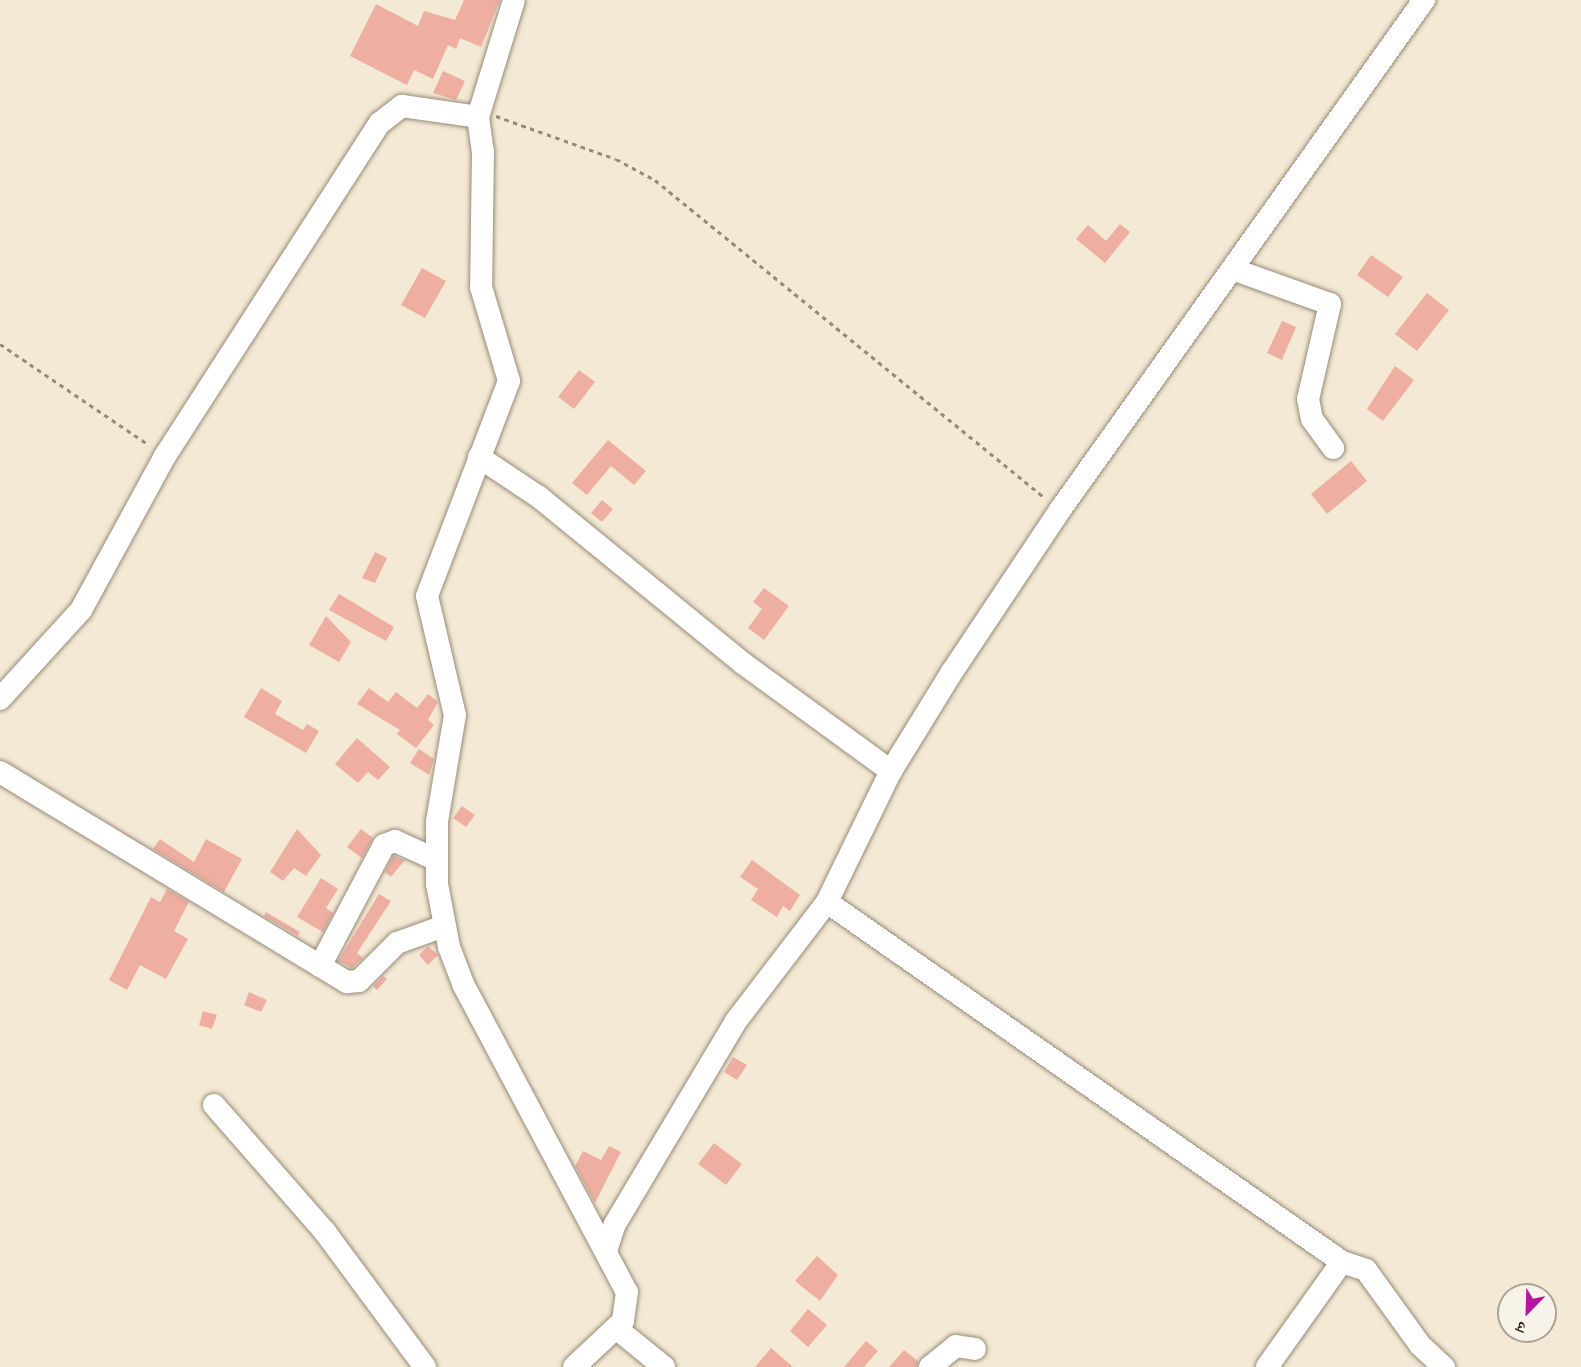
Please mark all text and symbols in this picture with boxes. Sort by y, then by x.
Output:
north arrow [1497,1283,1557,1343]
text: उ [1513,1317,1528,1339]

